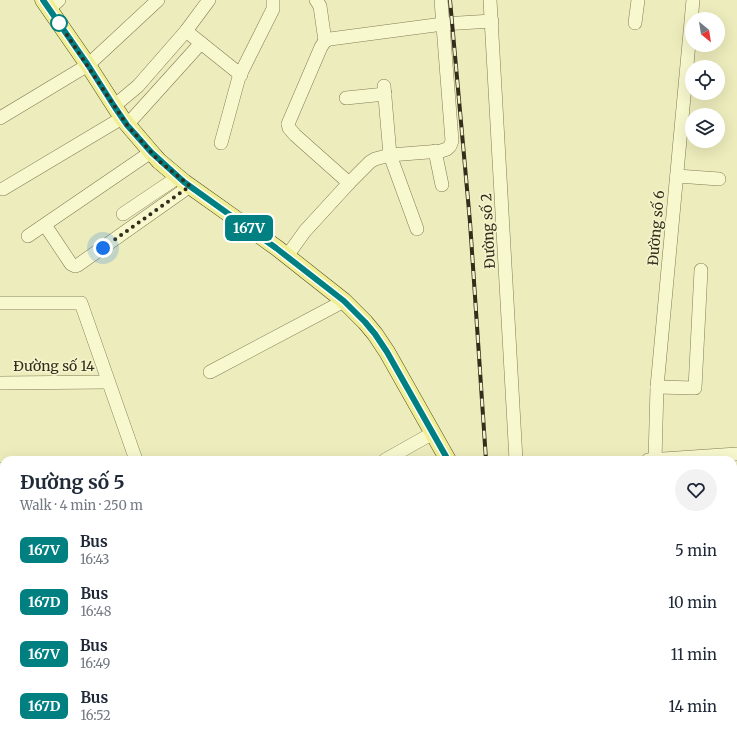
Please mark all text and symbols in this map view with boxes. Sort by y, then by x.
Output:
north arrow [685,12,725,52]
map controls [685,12,725,148]
unlabelled marker [50,14,68,32]
button: locate [685,60,725,100]
button: layers [685,108,725,148]
street label: Đường số 6 [644,190,668,266]
street label: Đường số 2 [477,193,499,269]
line badge: 167V [221,215,277,241]
text: 167V [233,219,265,237]
your location [93,238,113,258]
street label: Đường số 14 [13,357,95,375]
button: heart [675,469,717,511]
text: Đường số 5 [20,470,125,494]
text: Walk · 4 min · 250 m [20,497,143,514]
text: Bus [80,532,108,551]
text: 167V [28,541,60,559]
text: 5 min [675,541,717,560]
text: 16:43 [80,551,110,568]
text: Bus [80,584,108,603]
text: 167D [28,593,60,611]
text: 10 min [668,593,717,612]
text: 16:48 [80,603,111,620]
text: Bus [80,636,108,655]
text: 167V [28,645,60,663]
text: 11 min [671,645,717,664]
text: 16:49 [80,655,110,672]
text: Bus [80,688,108,707]
text: 167D [28,697,60,715]
text: 14 min [669,697,717,716]
text: 16:52 [80,707,111,724]

